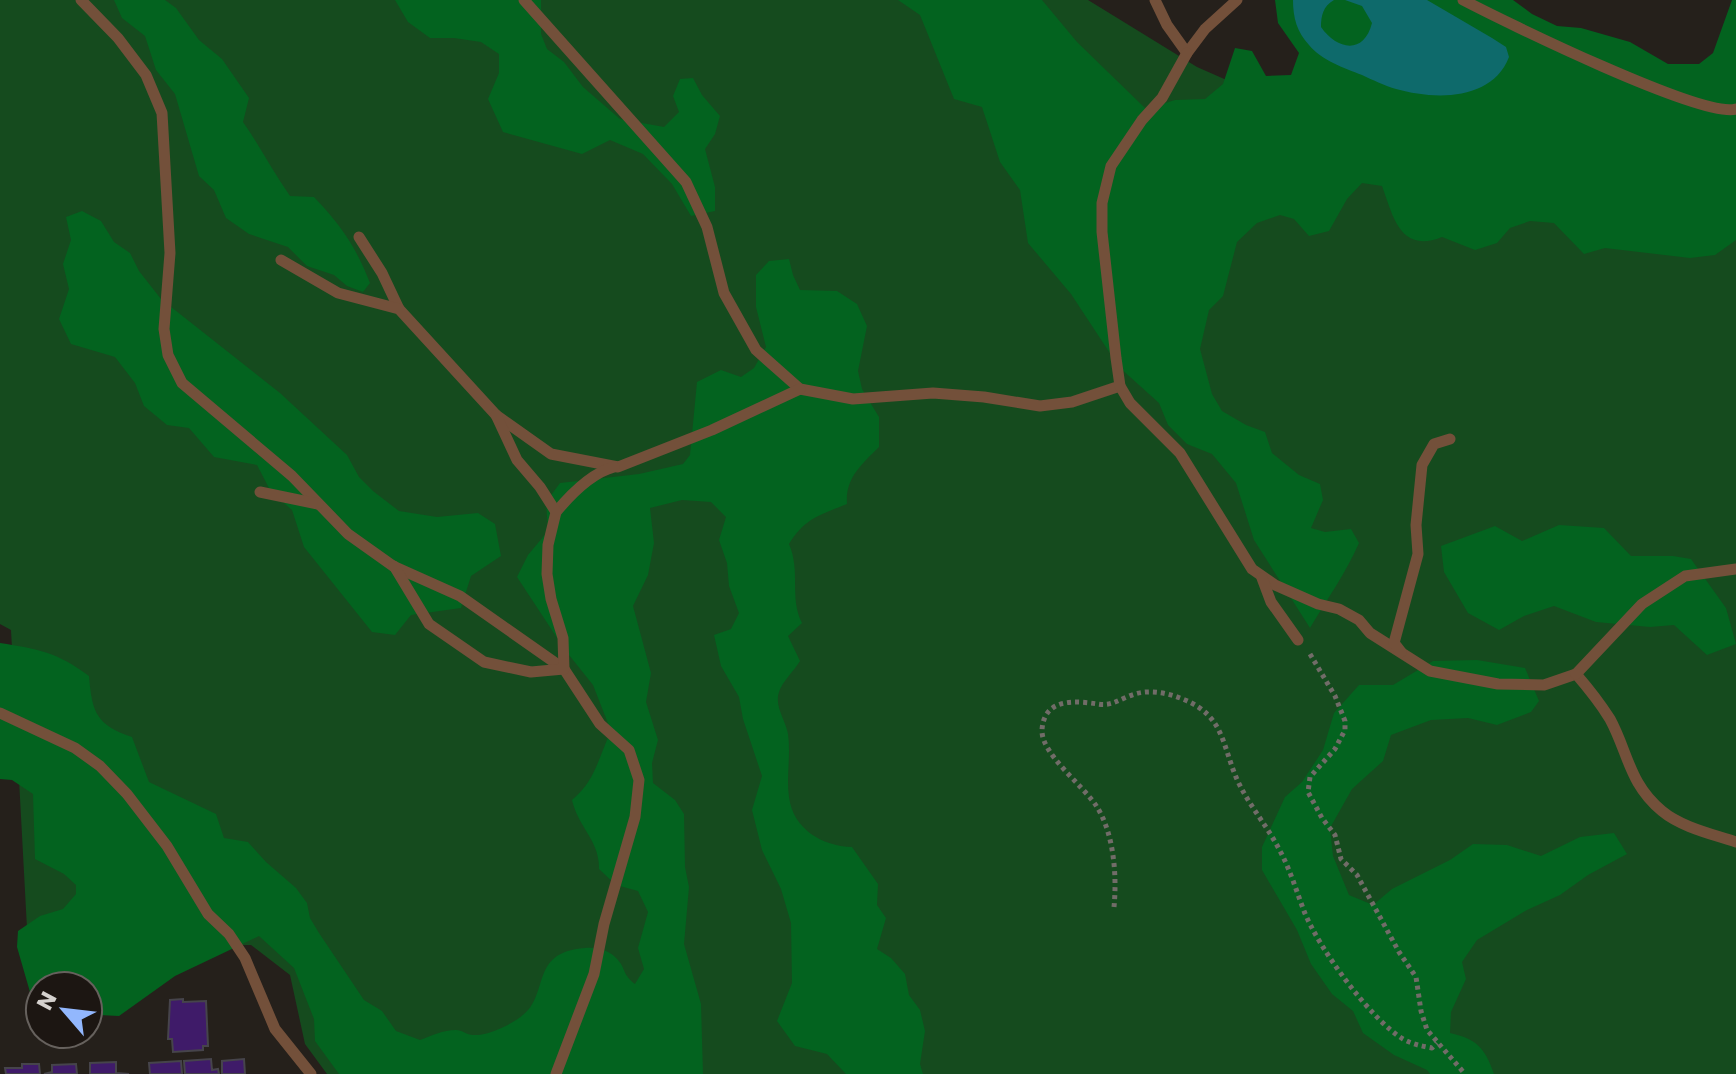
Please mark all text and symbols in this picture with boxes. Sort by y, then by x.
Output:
north arrow [24,970,104,1050]
text: N [29,986,64,1015]

